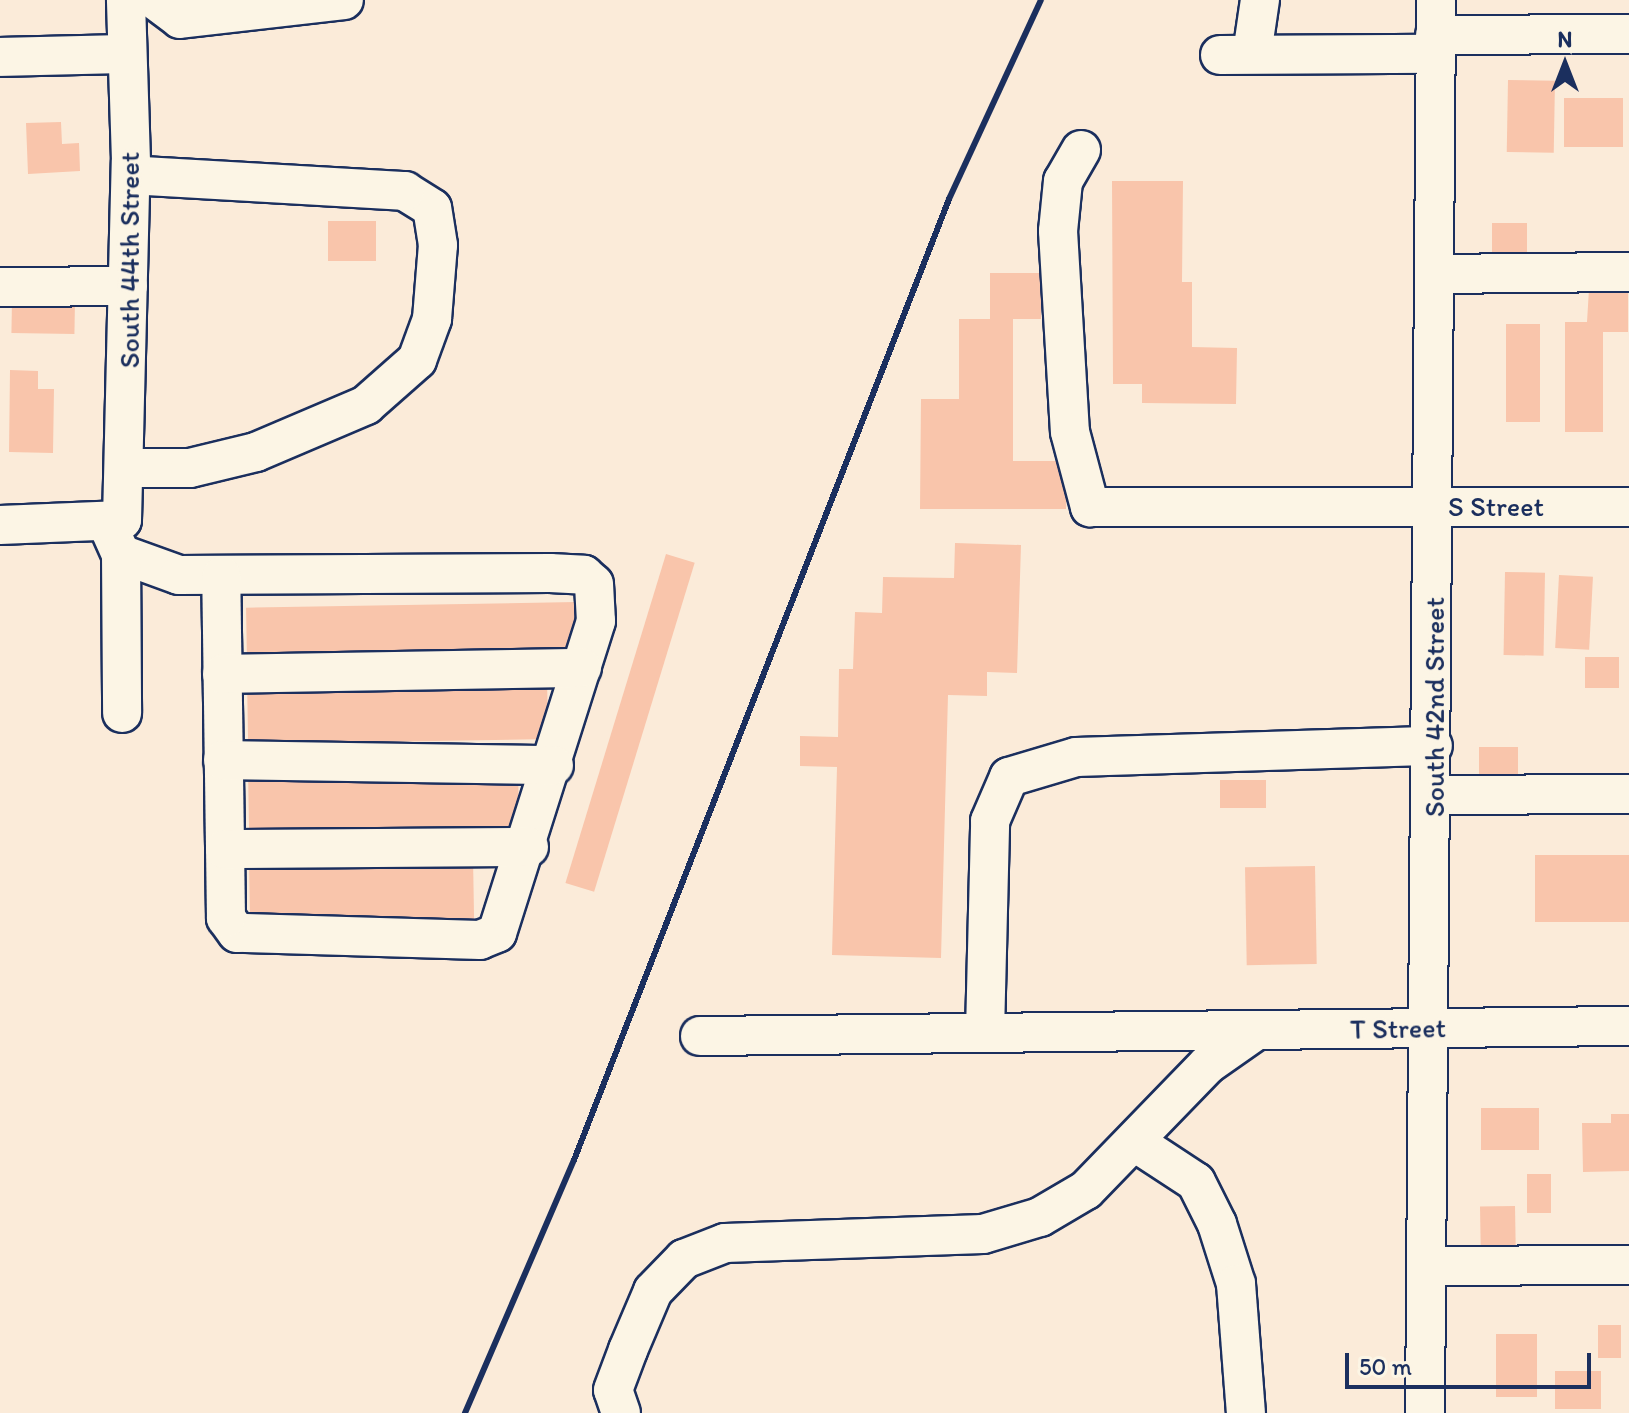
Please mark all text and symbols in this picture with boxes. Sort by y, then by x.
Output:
north arrow [1525,24,1605,104]
text: N [1558,26,1572,53]
street label: South 44th Street [112,152,146,368]
street label: S Street [1448,489,1544,523]
street label: South 42nd Street [1417,597,1451,817]
street label: T Street [1350,1010,1446,1046]
scale bar [1349,1337,1595,1387]
text: 50 m [1359,1352,1412,1381]

